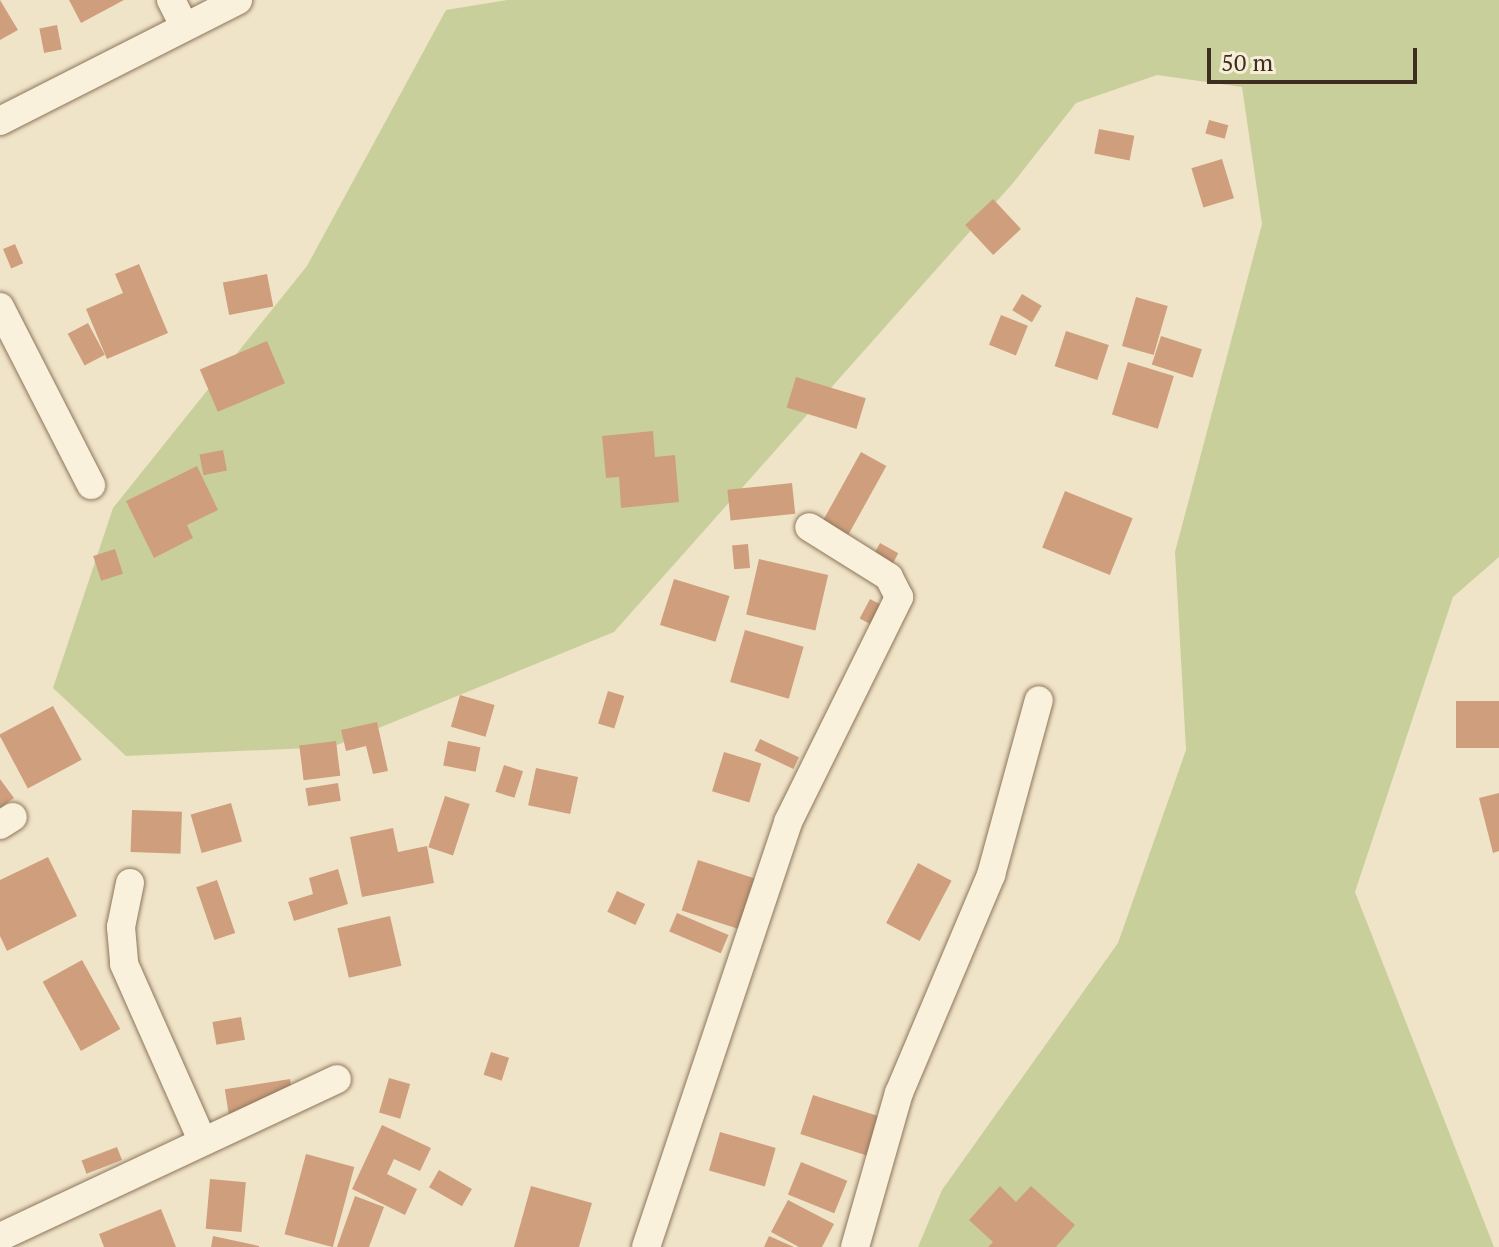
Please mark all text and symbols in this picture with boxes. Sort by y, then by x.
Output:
scale bar [1211,32,1421,82]
text: 50 m [1221,46,1273,78]

